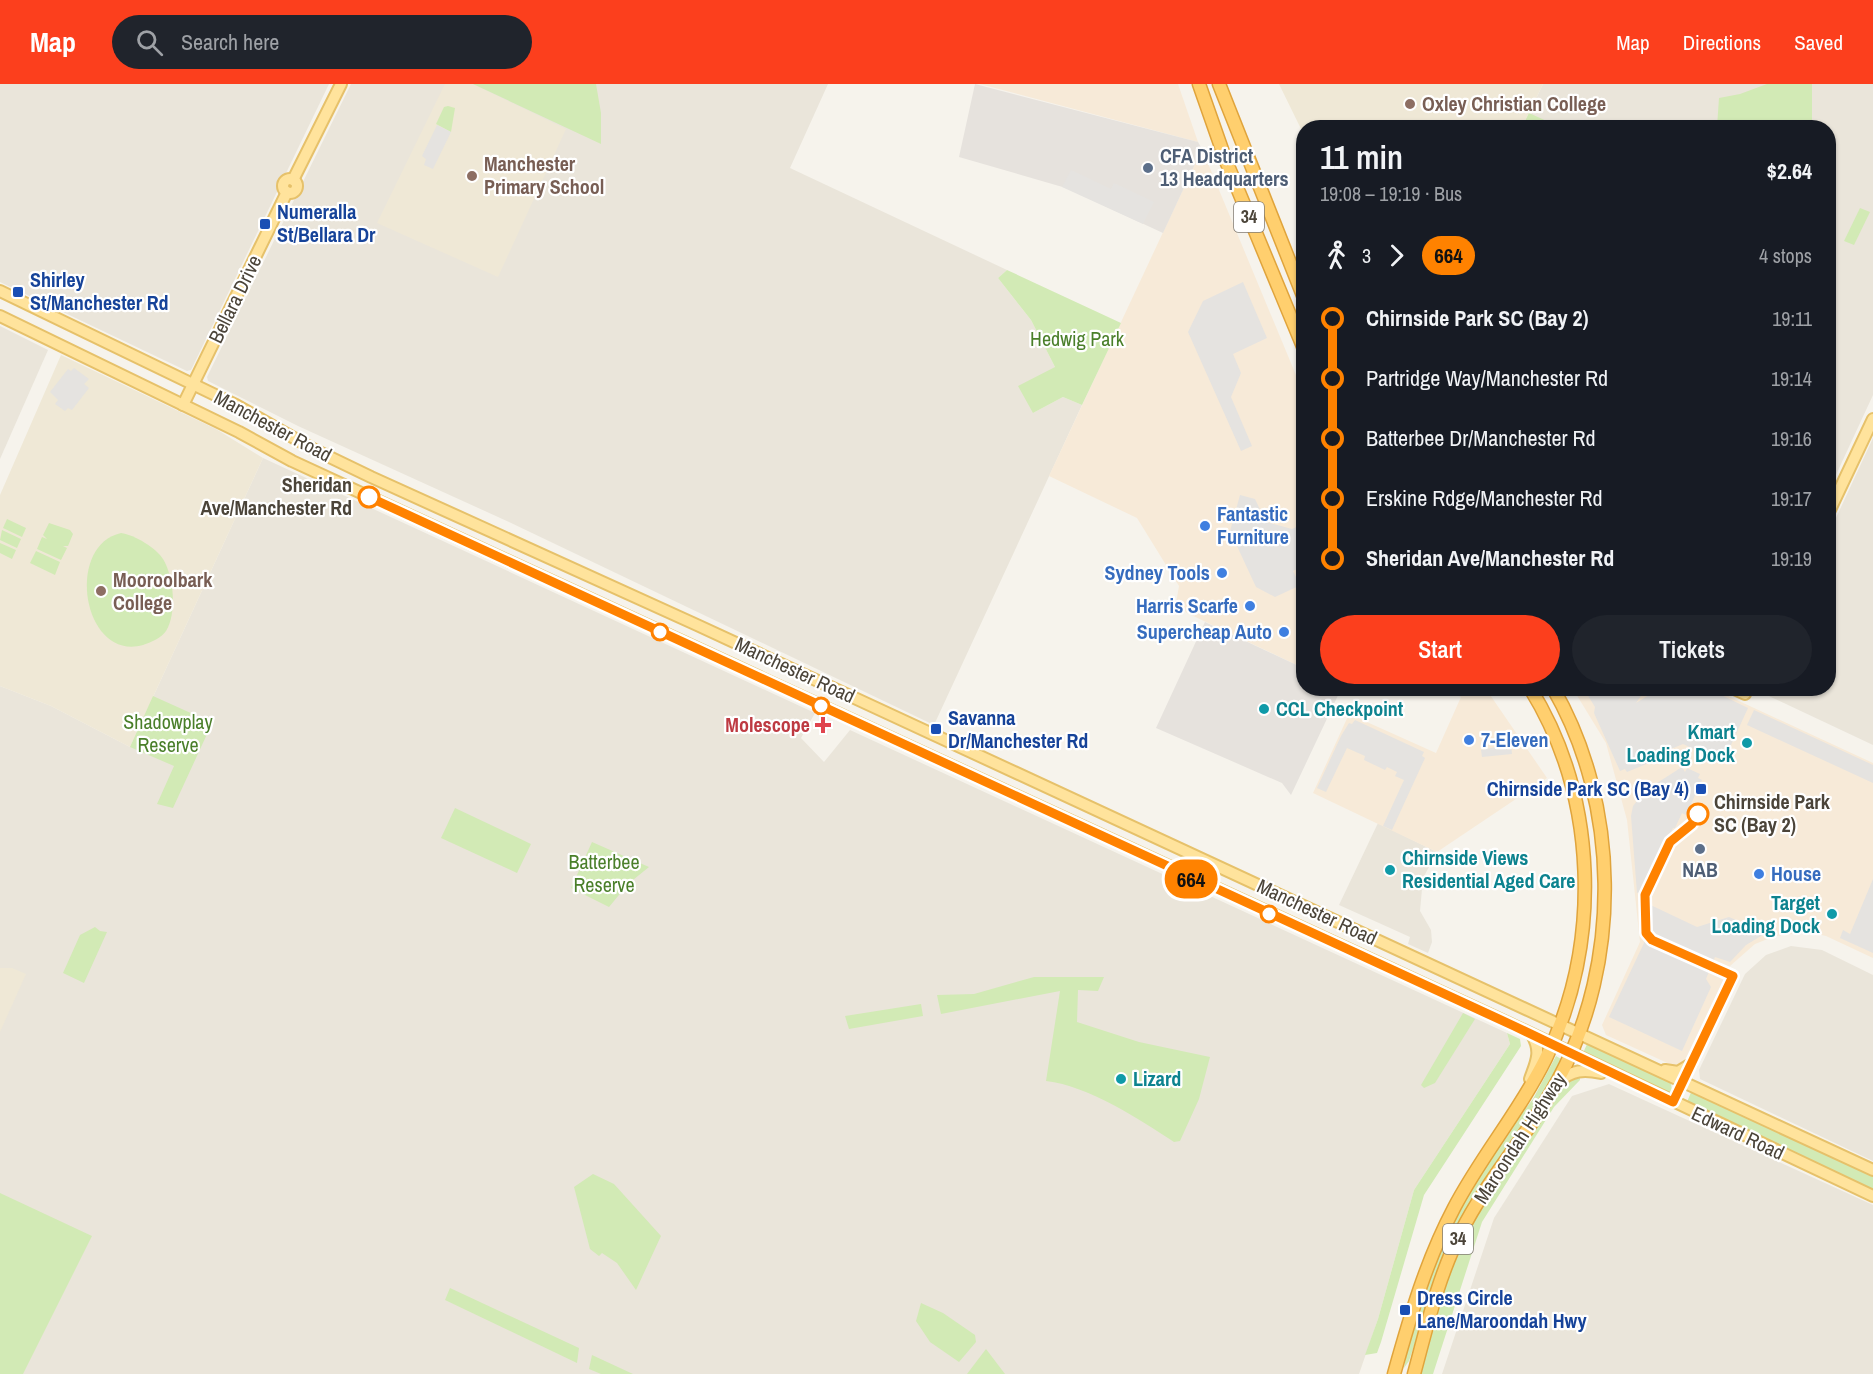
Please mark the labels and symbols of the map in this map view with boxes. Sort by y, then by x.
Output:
place label: Oxley Christian College [1422,90,1606,117]
marker: Oxley Christian College [1403,97,1417,111]
place label: CFA District 13 Headquarters [1160,142,1289,192]
place label: Manchester Primary School [484,150,604,200]
marker: CFA District 13 Headquarters [1141,161,1155,175]
marker: Manchester Primary School [465,169,479,183]
place label: Numeralla St/Bellara Dr [277,198,376,248]
road number: 34 [1234,202,1264,232]
marker: Numeralla St/Bellara Dr [258,217,272,231]
street label: Bellara Drive [202,250,267,347]
place label: Shirley St/Manchester Rd [30,266,169,316]
marker: Shirley St/Manchester Rd [11,285,25,299]
park label: Hedwig Park [1030,325,1125,352]
street label: Manchester Road [210,383,337,468]
place label: Sheridan Ave/Manchester Rd [200,471,352,521]
marker: Sheridan Ave/Manchester Rd [358,486,380,508]
place label: Fantastic Furniture [1217,500,1289,550]
marker: Fantastic Furniture [1198,519,1212,533]
place label: Sydney Tools [1105,559,1210,586]
place label: Mooroolbark College [113,566,213,616]
marker: Sydney Tools [1215,566,1229,580]
marker: Mooroolbark College [94,584,108,598]
place label: Harris Scarfe [1136,592,1238,619]
marker: Harris Scarfe [1243,599,1257,613]
place label: Supercheap Auto [1137,618,1272,645]
unlabelled marker [651,623,669,641]
marker: Supercheap Auto [1277,625,1291,639]
street label: Manchester Road [731,630,860,709]
place label: CCL Checkpoint [1276,695,1404,722]
unlabelled marker [812,697,830,715]
marker: CCL Checkpoint [1257,702,1271,716]
place label: Savanna Dr/Manchester Rd [948,704,1088,754]
park label: Shadowplay Reserve [123,708,213,758]
place label: Molescope [725,711,810,738]
marker: Molescope [814,716,832,734]
place label: Kmart Loading Dock [1627,718,1736,768]
marker: Savanna Dr/Manchester Rd [929,722,943,736]
place label: 7-Eleven [1481,726,1548,753]
marker: 7-Eleven [1462,733,1476,747]
marker: Kmart Loading Dock [1740,736,1754,750]
place label: Chirnside Park SC (Bay 4) [1487,775,1689,802]
marker: Chirnside Park SC (Bay 4) [1694,782,1708,796]
place label: Chirnside Park SC (Bay 2) [1714,788,1831,838]
marker: Chirnside Park SC (Bay 2) [1687,803,1709,825]
marker: NAB [1693,842,1707,856]
place label: Chirnside Views Residential Aged Care [1402,844,1575,894]
park label: Batterbee Reserve [568,848,640,898]
place label: NAB [1682,856,1718,883]
line badge: 664 [1156,860,1226,898]
place label: House [1771,860,1821,887]
marker: Chirnside Views Residential Aged Care [1383,863,1397,877]
marker: House [1752,867,1766,881]
street label: Manchester Road [1253,872,1382,951]
place label: Target Loading Dock [1712,889,1821,939]
unlabelled marker [1260,905,1278,923]
marker: Target Loading Dock [1825,907,1839,921]
place label: Lizard [1133,1065,1181,1092]
street label: Maroondah Highway [1467,1066,1573,1209]
marker: Lizard [1114,1072,1128,1086]
street label: Edward Road [1687,1099,1789,1166]
road number: 34 [1443,1224,1473,1254]
place label: Dress Circle Lane/Maroondah Hwy [1417,1284,1587,1334]
marker: Dress Circle Lane/Maroondah Hwy [1398,1303,1412,1317]

